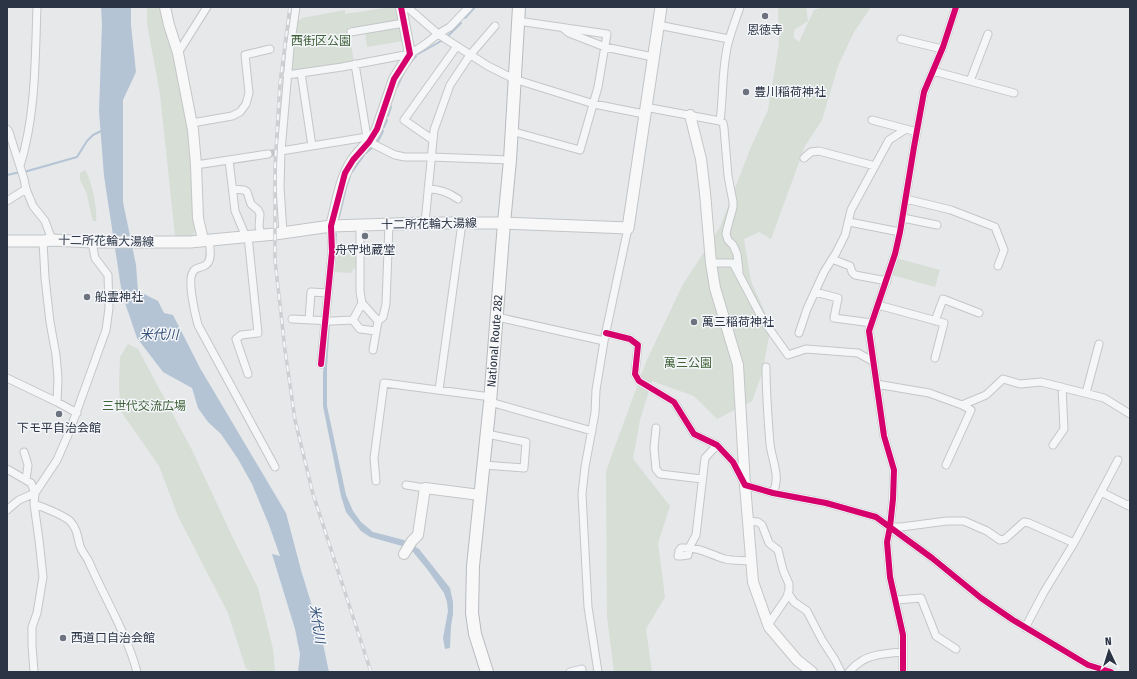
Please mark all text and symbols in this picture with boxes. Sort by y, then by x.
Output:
marker: 恩徳寺 [760,11,770,21]
place label: 恩徳寺 [747,23,783,37]
park label: 西街区公園 [291,34,351,48]
place label: 豊川稲荷神社 [754,85,826,99]
marker: 豊川稲荷神社 [741,87,751,97]
street label: 十二所花輪大湯線 [381,216,477,232]
marker: 舟守地蔵堂 [360,231,370,241]
street label: 十二所花輪大湯線 [58,233,154,249]
place label: 舟守地蔵堂 [335,243,395,257]
place label: 船霊神社 [95,290,143,304]
marker: 船霊神社 [82,292,92,302]
street label: National Route 282 [484,294,505,388]
place label: 萬三稲荷神社 [702,315,774,329]
marker: 萬三稲荷神社 [689,317,699,327]
water label: 米代川 [139,327,180,342]
park label: 萬三公園 [664,356,712,370]
park label: 三世代交流広場 [102,399,186,413]
marker: 下モ平自治会館 [54,409,64,419]
place label: 下モ平自治会館 [17,421,101,435]
water label: 米代川 [307,604,328,646]
place label: 西道口自治会館 [71,631,155,645]
north arrow [1089,631,1129,671]
marker: 西道口自治会館 [58,633,68,643]
text: N [1105,635,1112,648]

